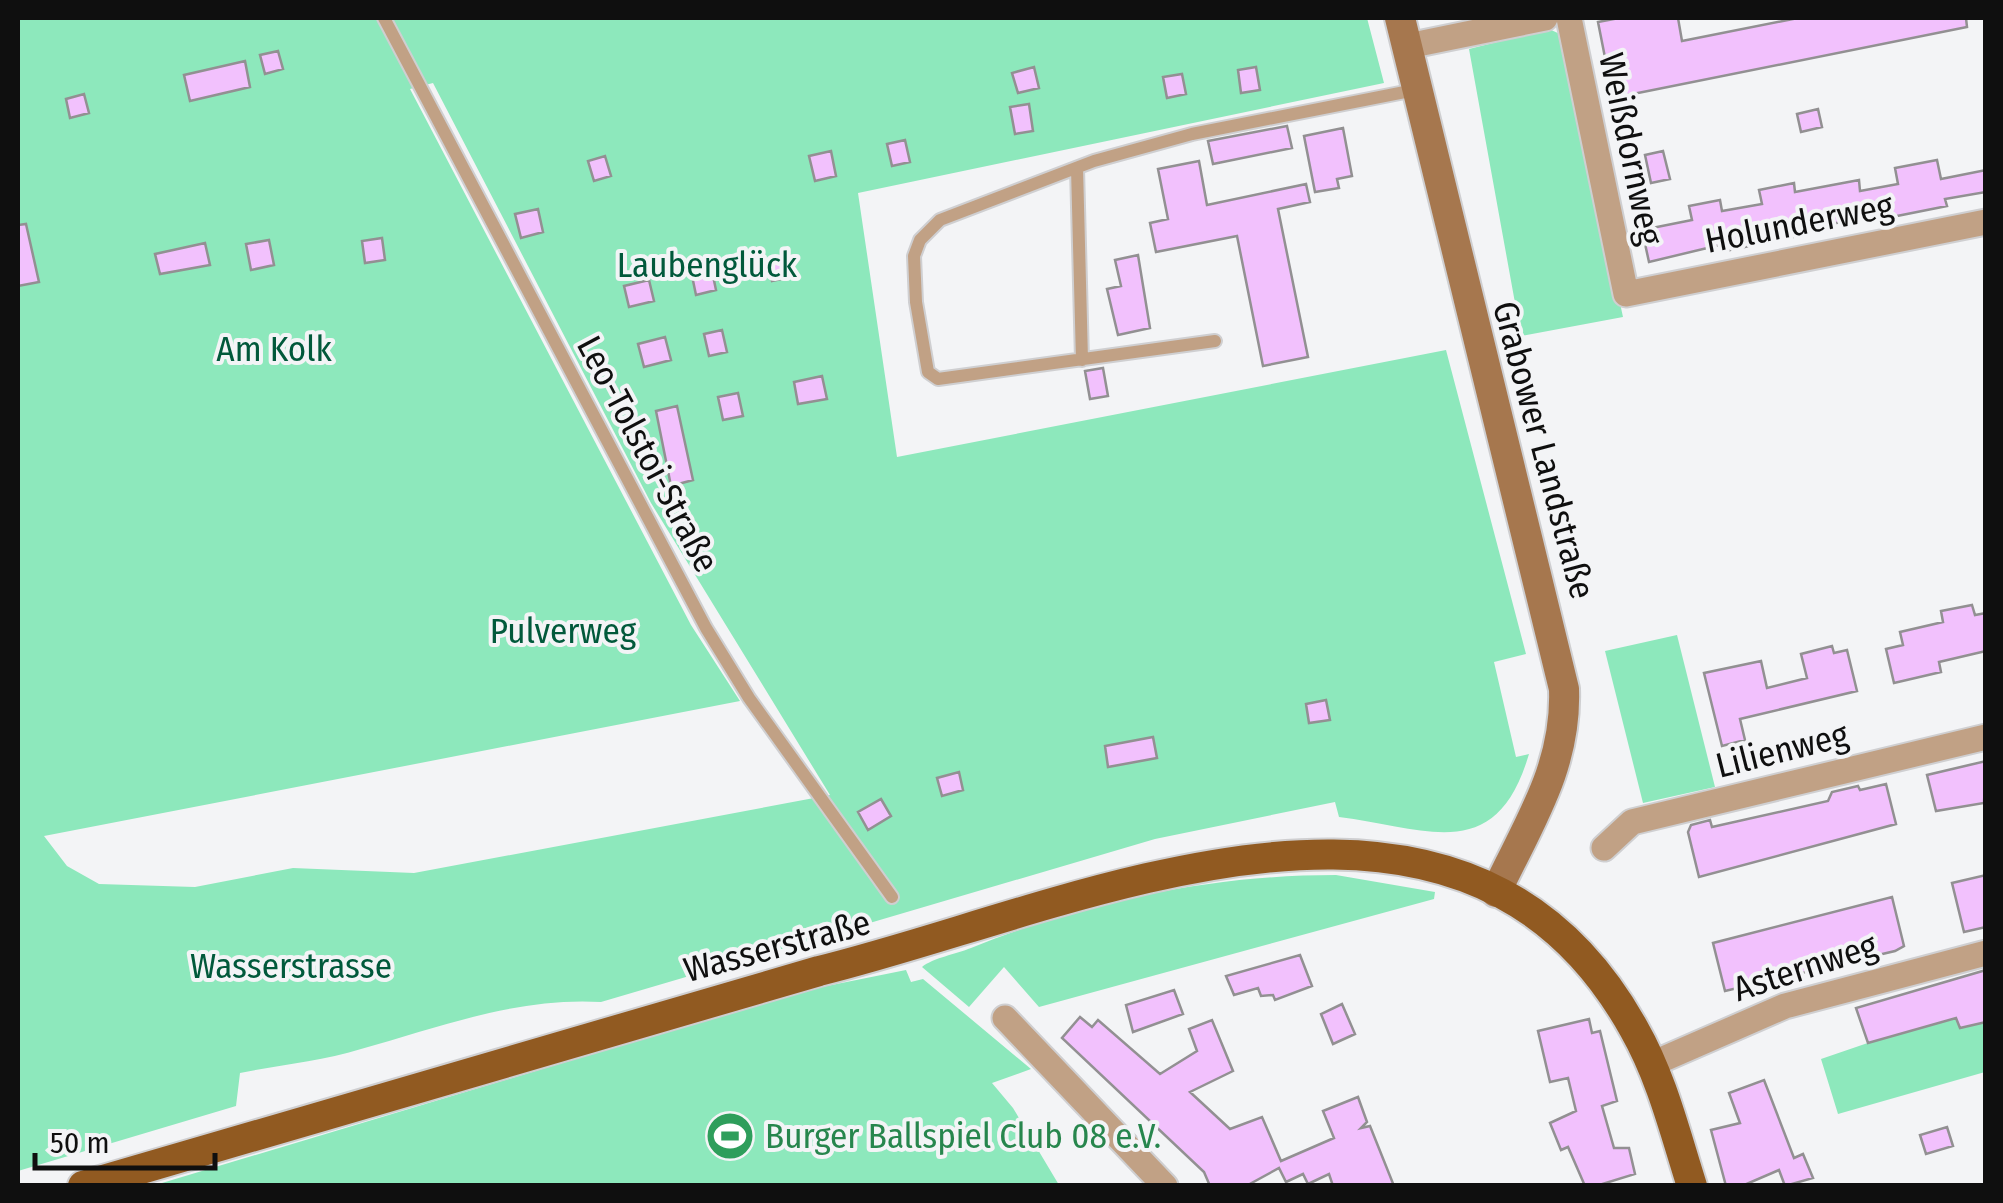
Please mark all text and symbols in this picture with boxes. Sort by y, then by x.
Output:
street label: Weißdornweg [1590,49,1672,249]
street label: Holunderweg [1701,184,1897,262]
park label: Laubenglück [617,244,798,286]
street label: Grabower Landstraße [1484,297,1604,603]
park label: Am Kolk [216,328,332,370]
street label: Leo-Tolstoi-Straße [568,329,728,579]
park label: Pulverweg [490,610,637,652]
street label: Lilienweg [1712,713,1853,787]
street label: Wasserstraße [679,901,875,991]
street label: Asternweg [1728,924,1883,1010]
park label: Wasserstrasse [190,945,392,987]
scale bar [35,1108,215,1170]
sports icon: Burger Ballspiel Club 08 e.V. [704,1110,756,1162]
place label: Burger Ballspiel Club 08 e.V. [765,1115,1161,1157]
text: 50 m [50,1125,110,1161]

